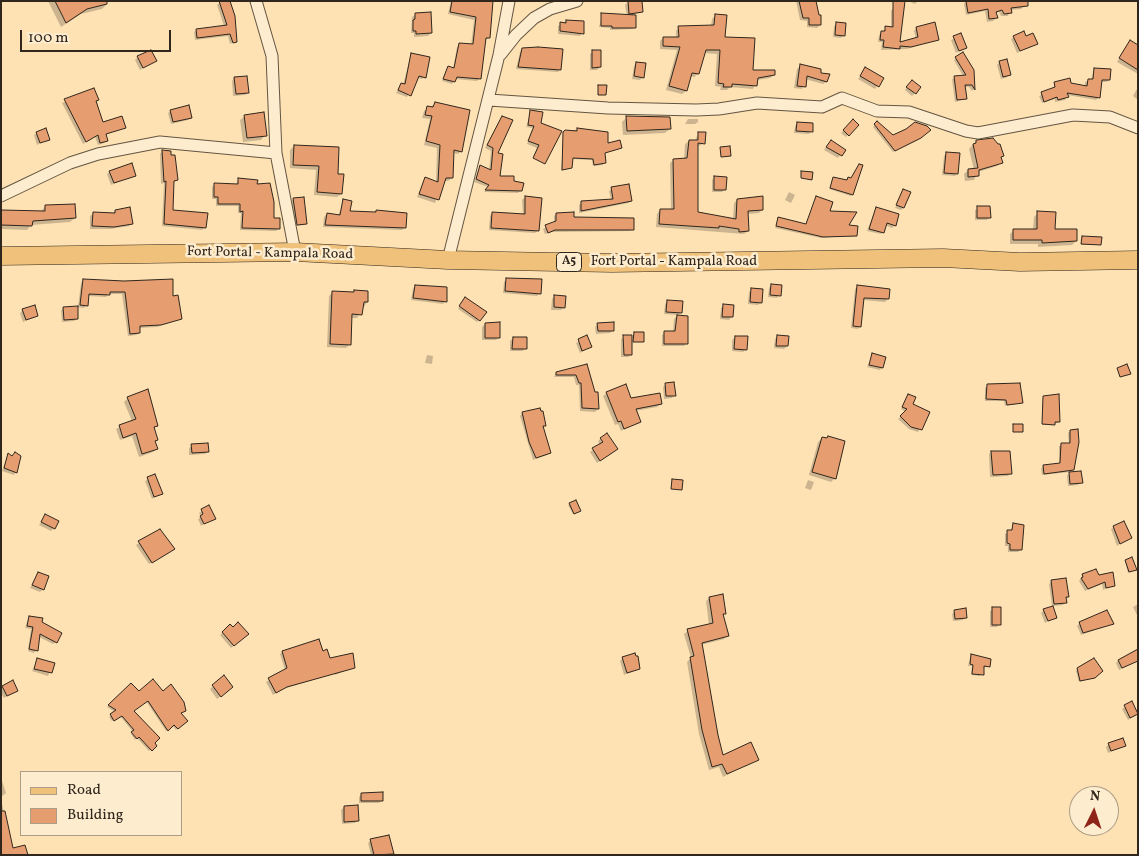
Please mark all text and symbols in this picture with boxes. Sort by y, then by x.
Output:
scale bar [22,20,174,52]
text: 100 m [28,28,68,49]
street label: Fort Portal - Kampala Road [187,244,353,264]
road number: A5 [556,252,582,272]
street label: Fort Portal - Kampala Road [591,254,757,270]
legend [20,771,182,836]
text: Road [67,780,101,801]
north arrow [1069,786,1119,836]
text: N [1089,787,1101,806]
text: Building [67,805,123,826]

